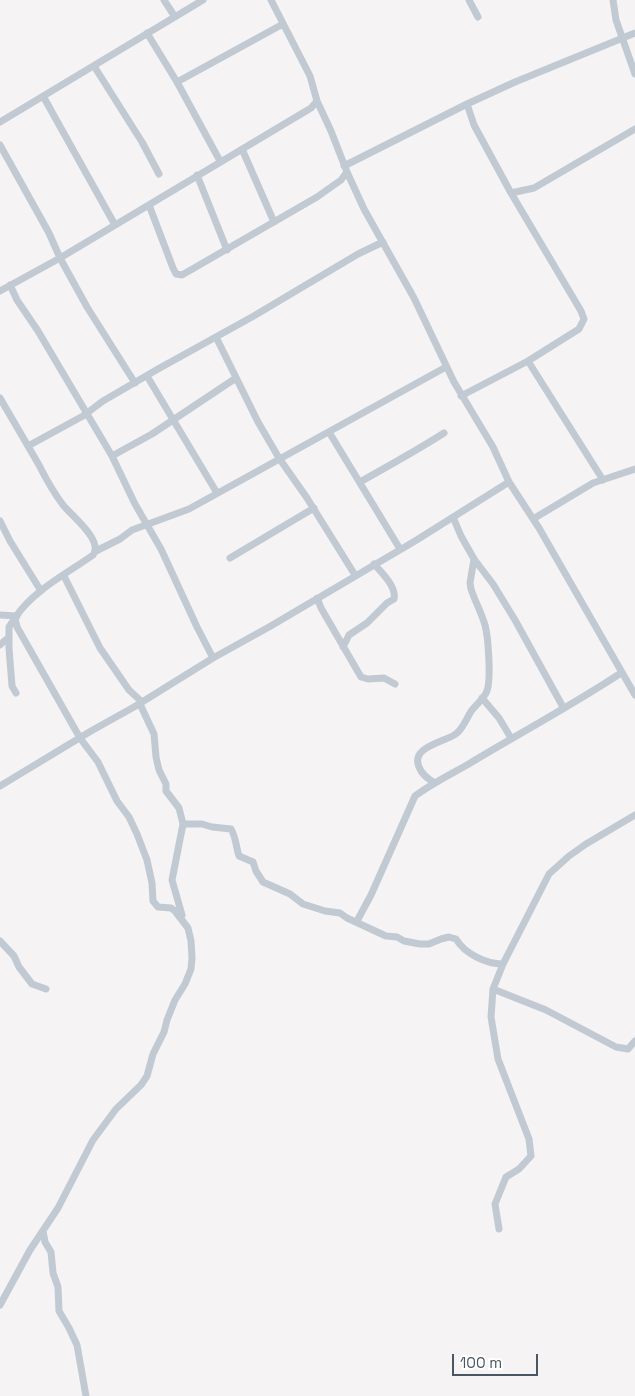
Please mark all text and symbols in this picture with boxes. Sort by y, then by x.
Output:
scale bar [455,1344,541,1376]
text: 100 m [460,1353,502,1372]

